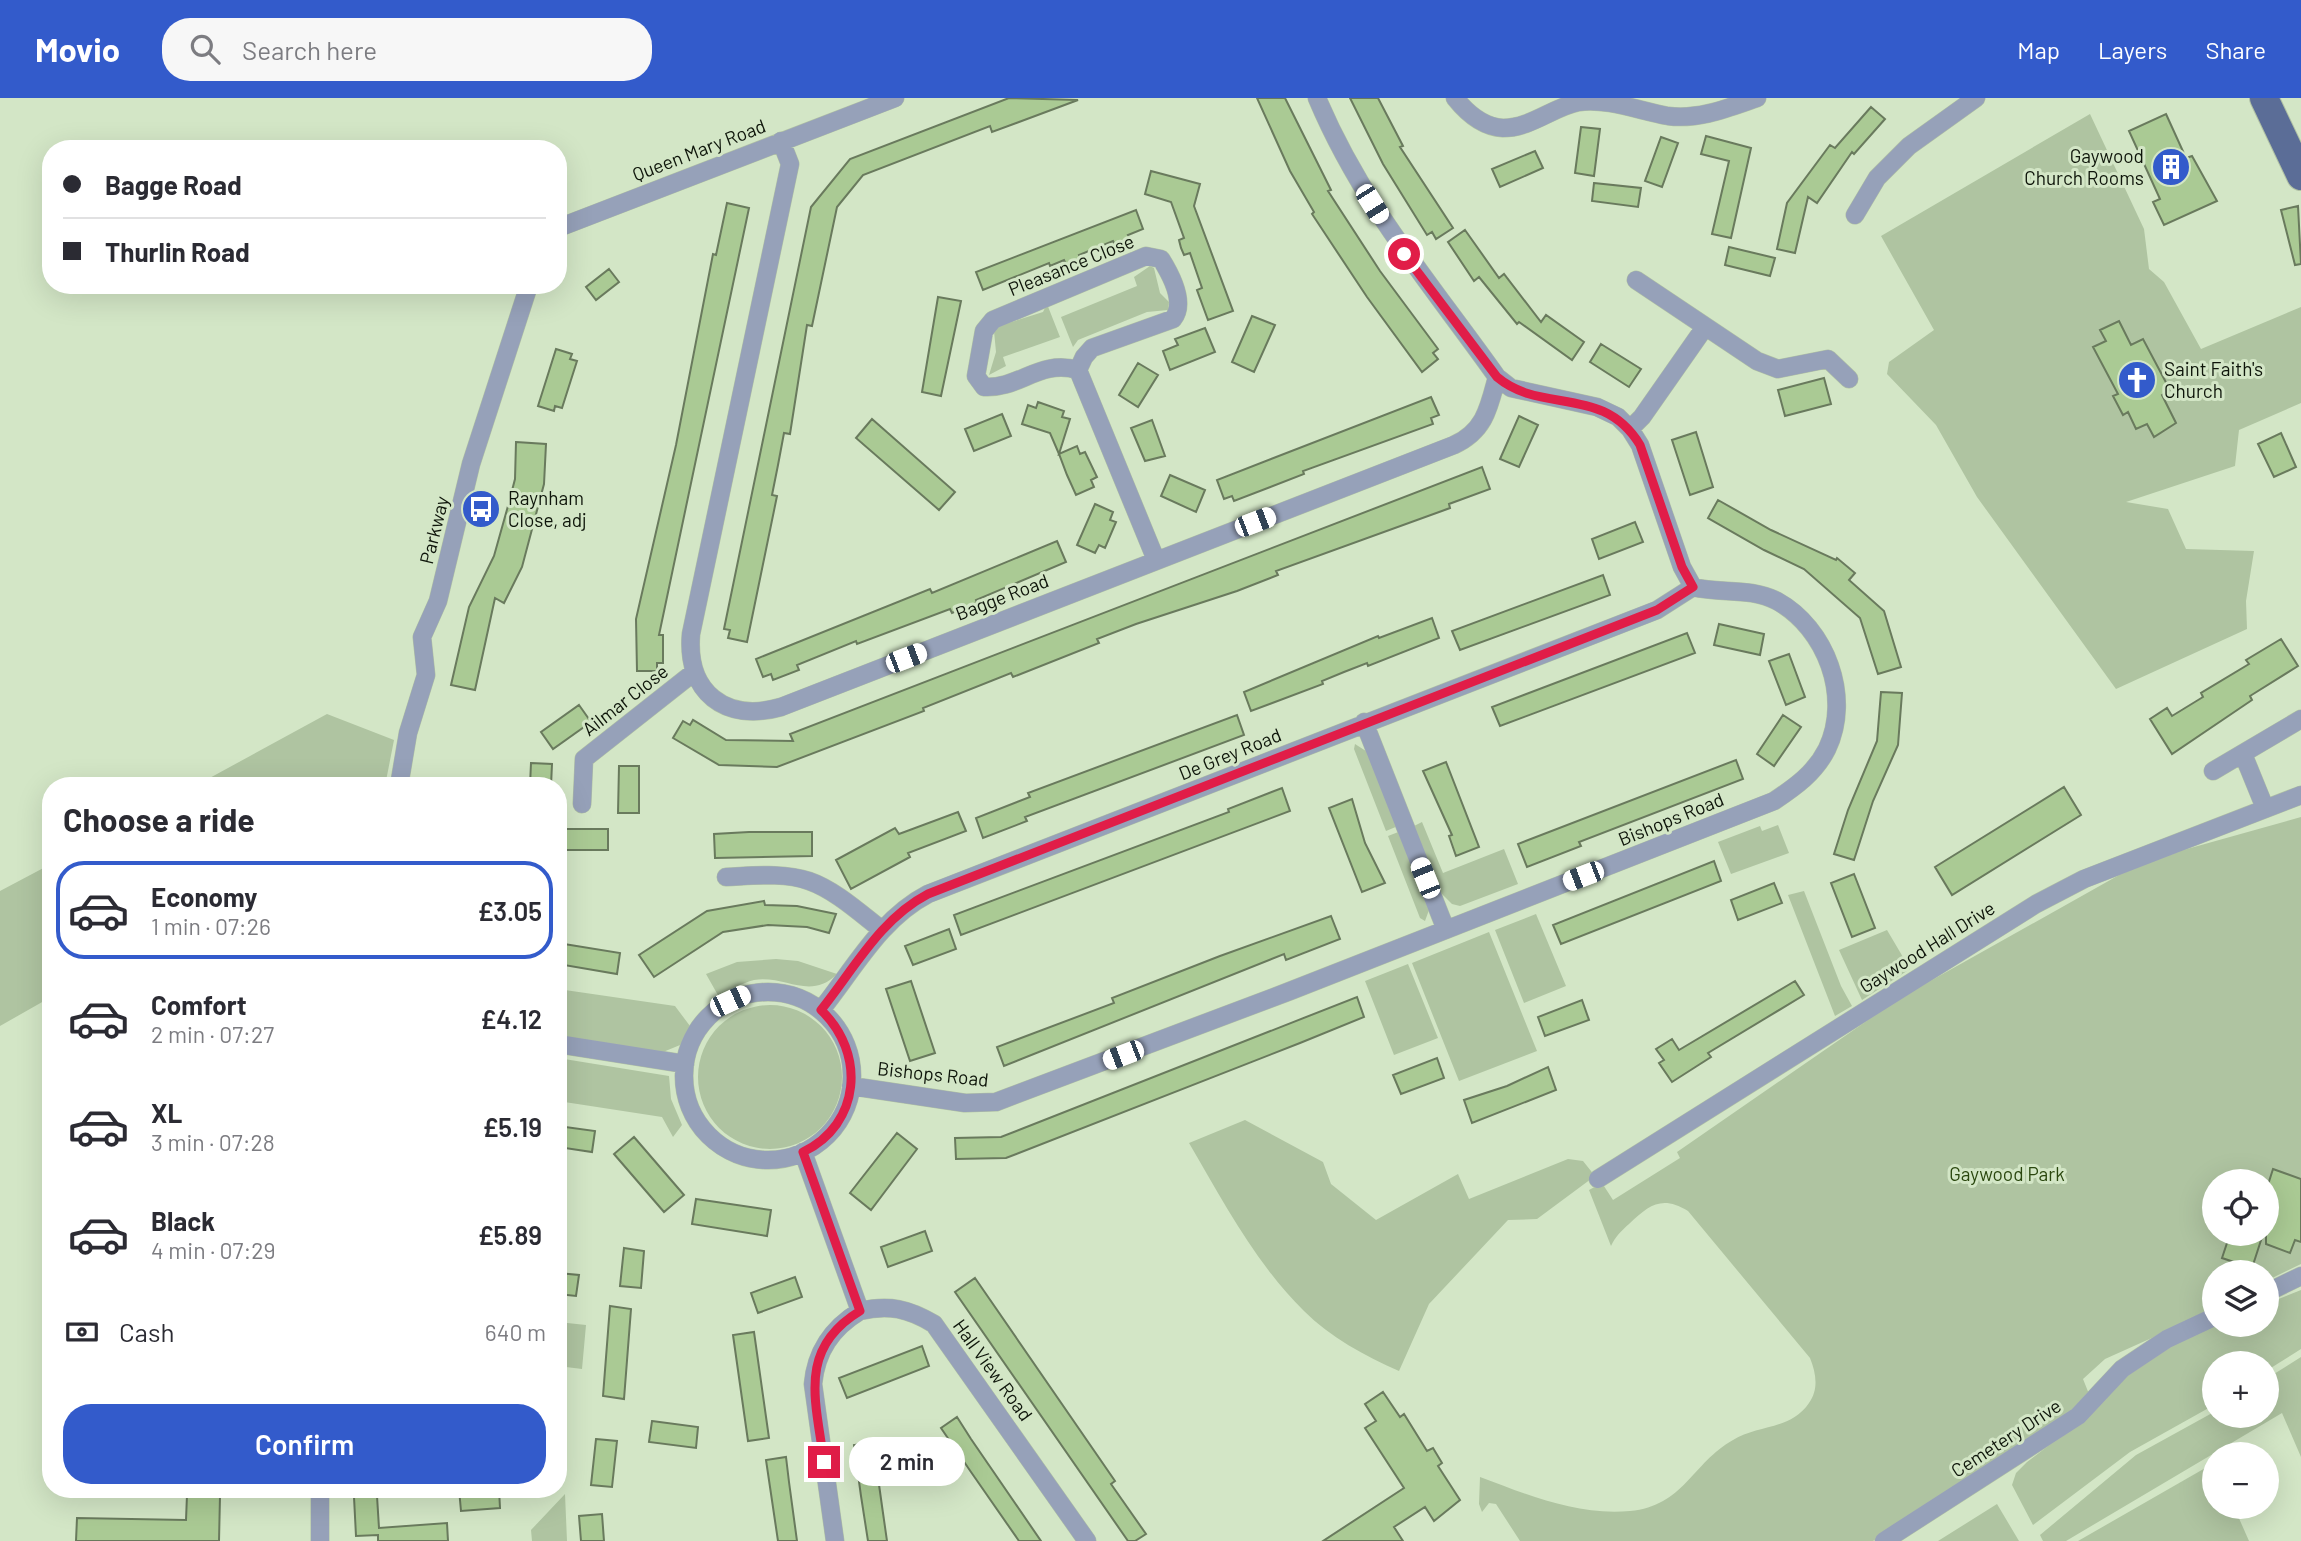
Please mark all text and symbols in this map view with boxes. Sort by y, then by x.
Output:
search box [162,18,652,81]
text: Movio [35,29,120,69]
icon: search [186,30,224,68]
text: Search here [242,34,377,65]
text: Map [2017,35,2060,64]
text: Layers [2098,35,2167,64]
text: Share [2205,35,2266,64]
street label: Queen Mary Road [629,114,769,185]
place label: Gaywood Church Rooms [2024,144,2144,189]
building icon: Gaywood Church Rooms [2150,146,2192,188]
text: Bagge Road [105,169,242,200]
car [1352,181,1393,227]
street label: Pleasance Close [1005,229,1137,300]
text: Thurlin Road [105,236,250,267]
route start [1388,238,1420,270]
place label: Saint Faith's Church [2164,357,2263,402]
church icon: Saint Faith's Church [2116,359,2158,401]
place label: Raynham Close, adj [508,486,587,531]
bus stop icon: Raynham Close, adj [460,488,502,530]
street label: Parkway [414,493,453,566]
car [1232,505,1279,539]
street label: Bagge Road [952,568,1052,625]
car [883,641,930,675]
street label: Ailmar Close [577,659,672,740]
street label: De Grey Road [1175,723,1284,785]
street label: Bishops Road [1615,787,1727,850]
text: Choose a ride [63,800,255,838]
car [1408,855,1443,901]
car [1560,859,1607,893]
icon: car [67,879,130,942]
text: Economy [151,881,257,912]
text: £3.05 [477,895,542,926]
street label: Gaywood Hall Drive [1855,896,1999,997]
text: 1 min · 07:26 [151,912,271,940]
car [707,983,754,1019]
icon: car [67,987,130,1050]
text: Comfort [151,989,247,1020]
text: £4.12 [480,1003,542,1034]
text: 2 min · 07:27 [151,1020,274,1048]
car [1100,1038,1147,1072]
street label: Bishops Road [876,1056,990,1091]
icon: car [67,1095,130,1158]
text: XL [151,1097,182,1128]
text: £5.19 [482,1111,542,1142]
text: 3 min · 07:28 [151,1128,275,1156]
park label: Gaywood Park [1949,1162,2065,1185]
map controls [2202,1169,2279,1519]
button: locate [2202,1169,2279,1246]
icon: car [67,1203,130,1266]
text: Black [151,1205,215,1236]
text: £5.89 [478,1219,542,1250]
text: 4 min · 07:29 [151,1236,276,1264]
button: layers [2202,1260,2279,1337]
icon: cash [63,1313,101,1351]
street label: Hall View Road [949,1314,1038,1425]
text: Cash [119,1316,174,1347]
text: 640 m [485,1318,546,1346]
button: + [2202,1351,2279,1428]
street label: Cemetery Drive [1946,1394,2065,1482]
button: Confirm [63,1404,546,1484]
callout: 2 min [848,1438,964,1486]
button: − [2202,1442,2279,1519]
route end [808,1446,840,1478]
text: 2 min [880,1447,934,1475]

